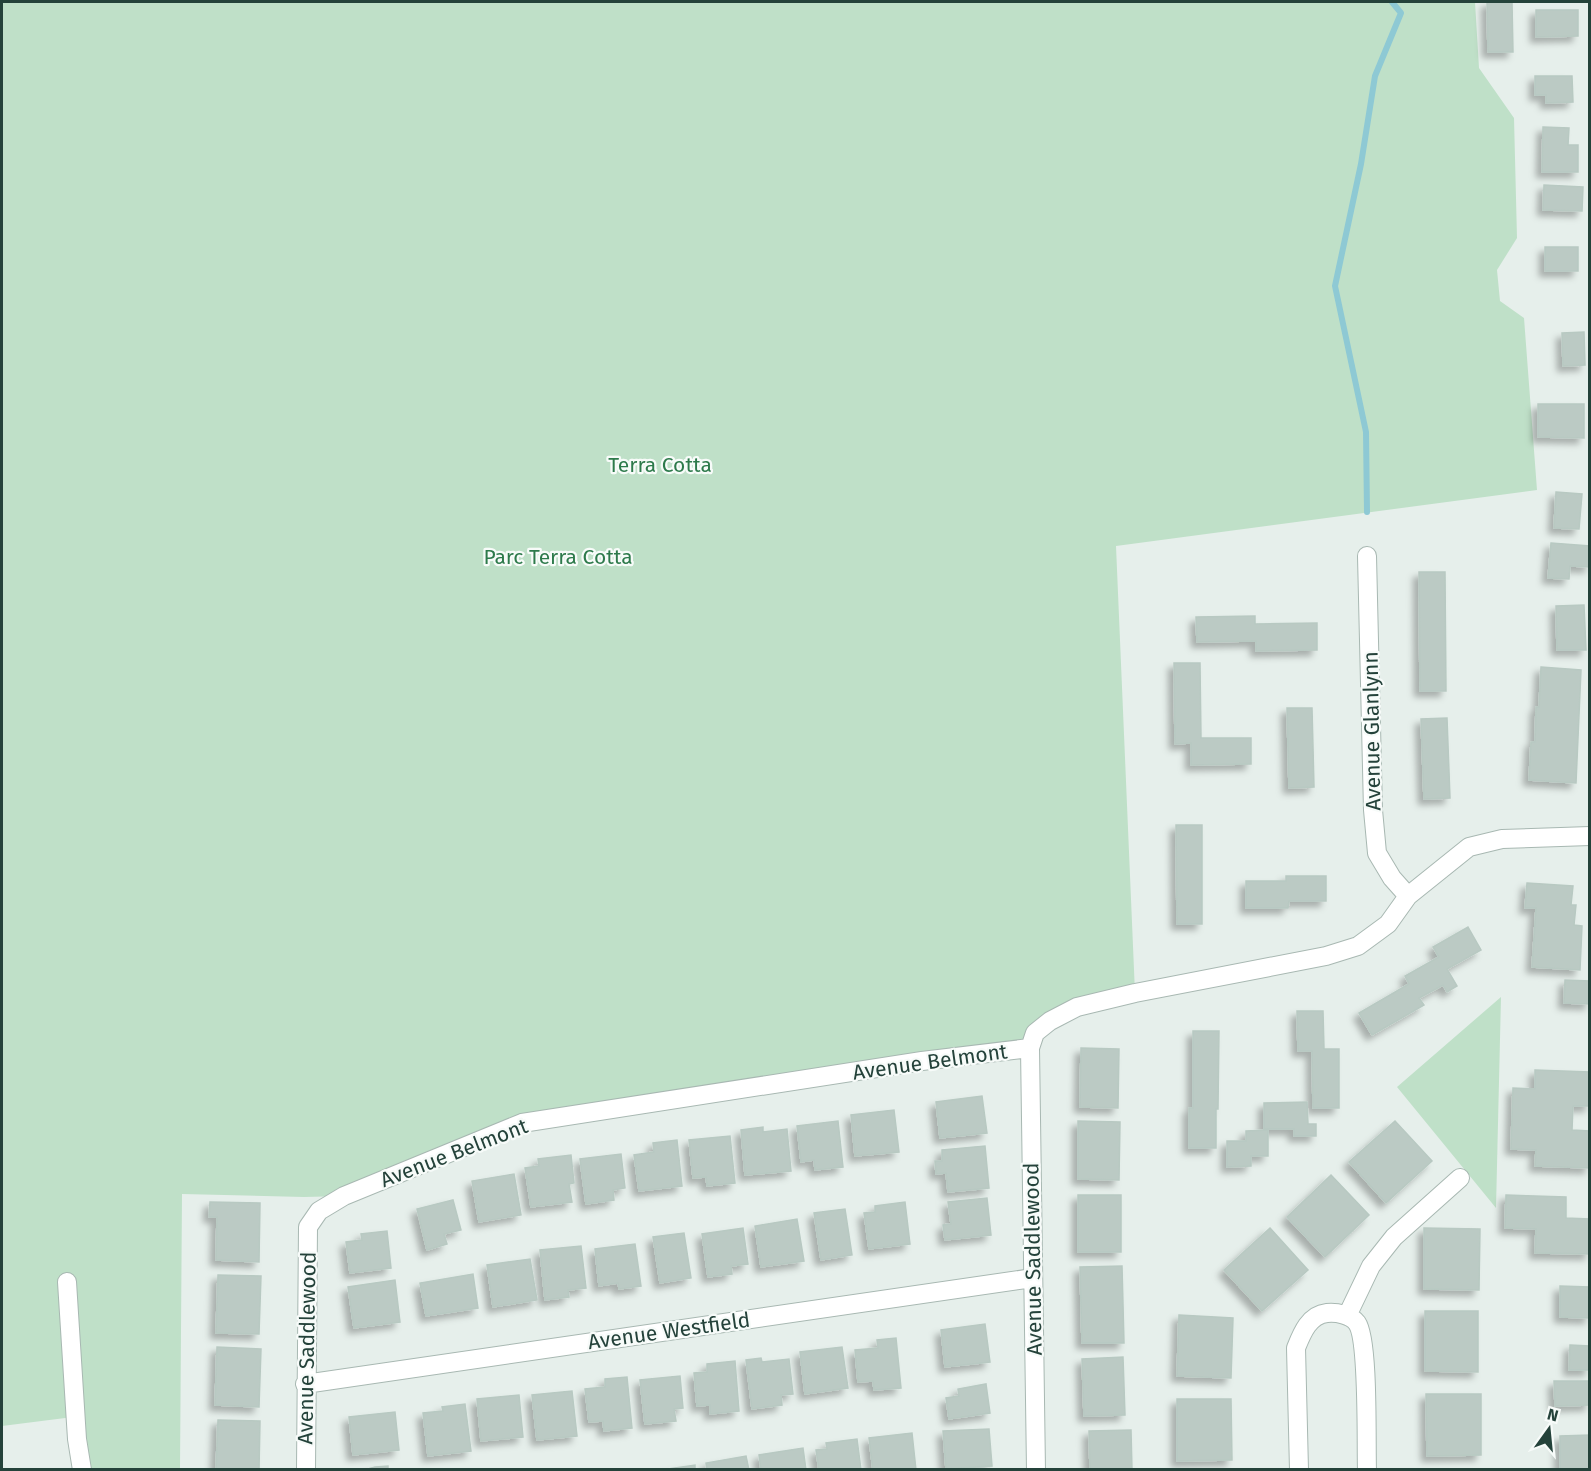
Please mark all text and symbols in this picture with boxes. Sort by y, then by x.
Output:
park label: Terra Cotta [608,452,712,478]
park label: Parc Terra Cotta [483,544,633,570]
street label: Avenue Glanlynn [1358,651,1386,811]
street label: Avenue Belmont [851,1038,1009,1086]
street label: Avenue Belmont [377,1113,532,1193]
street label: Avenue Saddlewood [1018,1162,1048,1356]
street label: Avenue Saddlewood [292,1251,322,1445]
street label: Avenue Westfield [586,1307,752,1355]
north arrow [1519,1399,1579,1459]
text: N [1545,1404,1560,1426]

